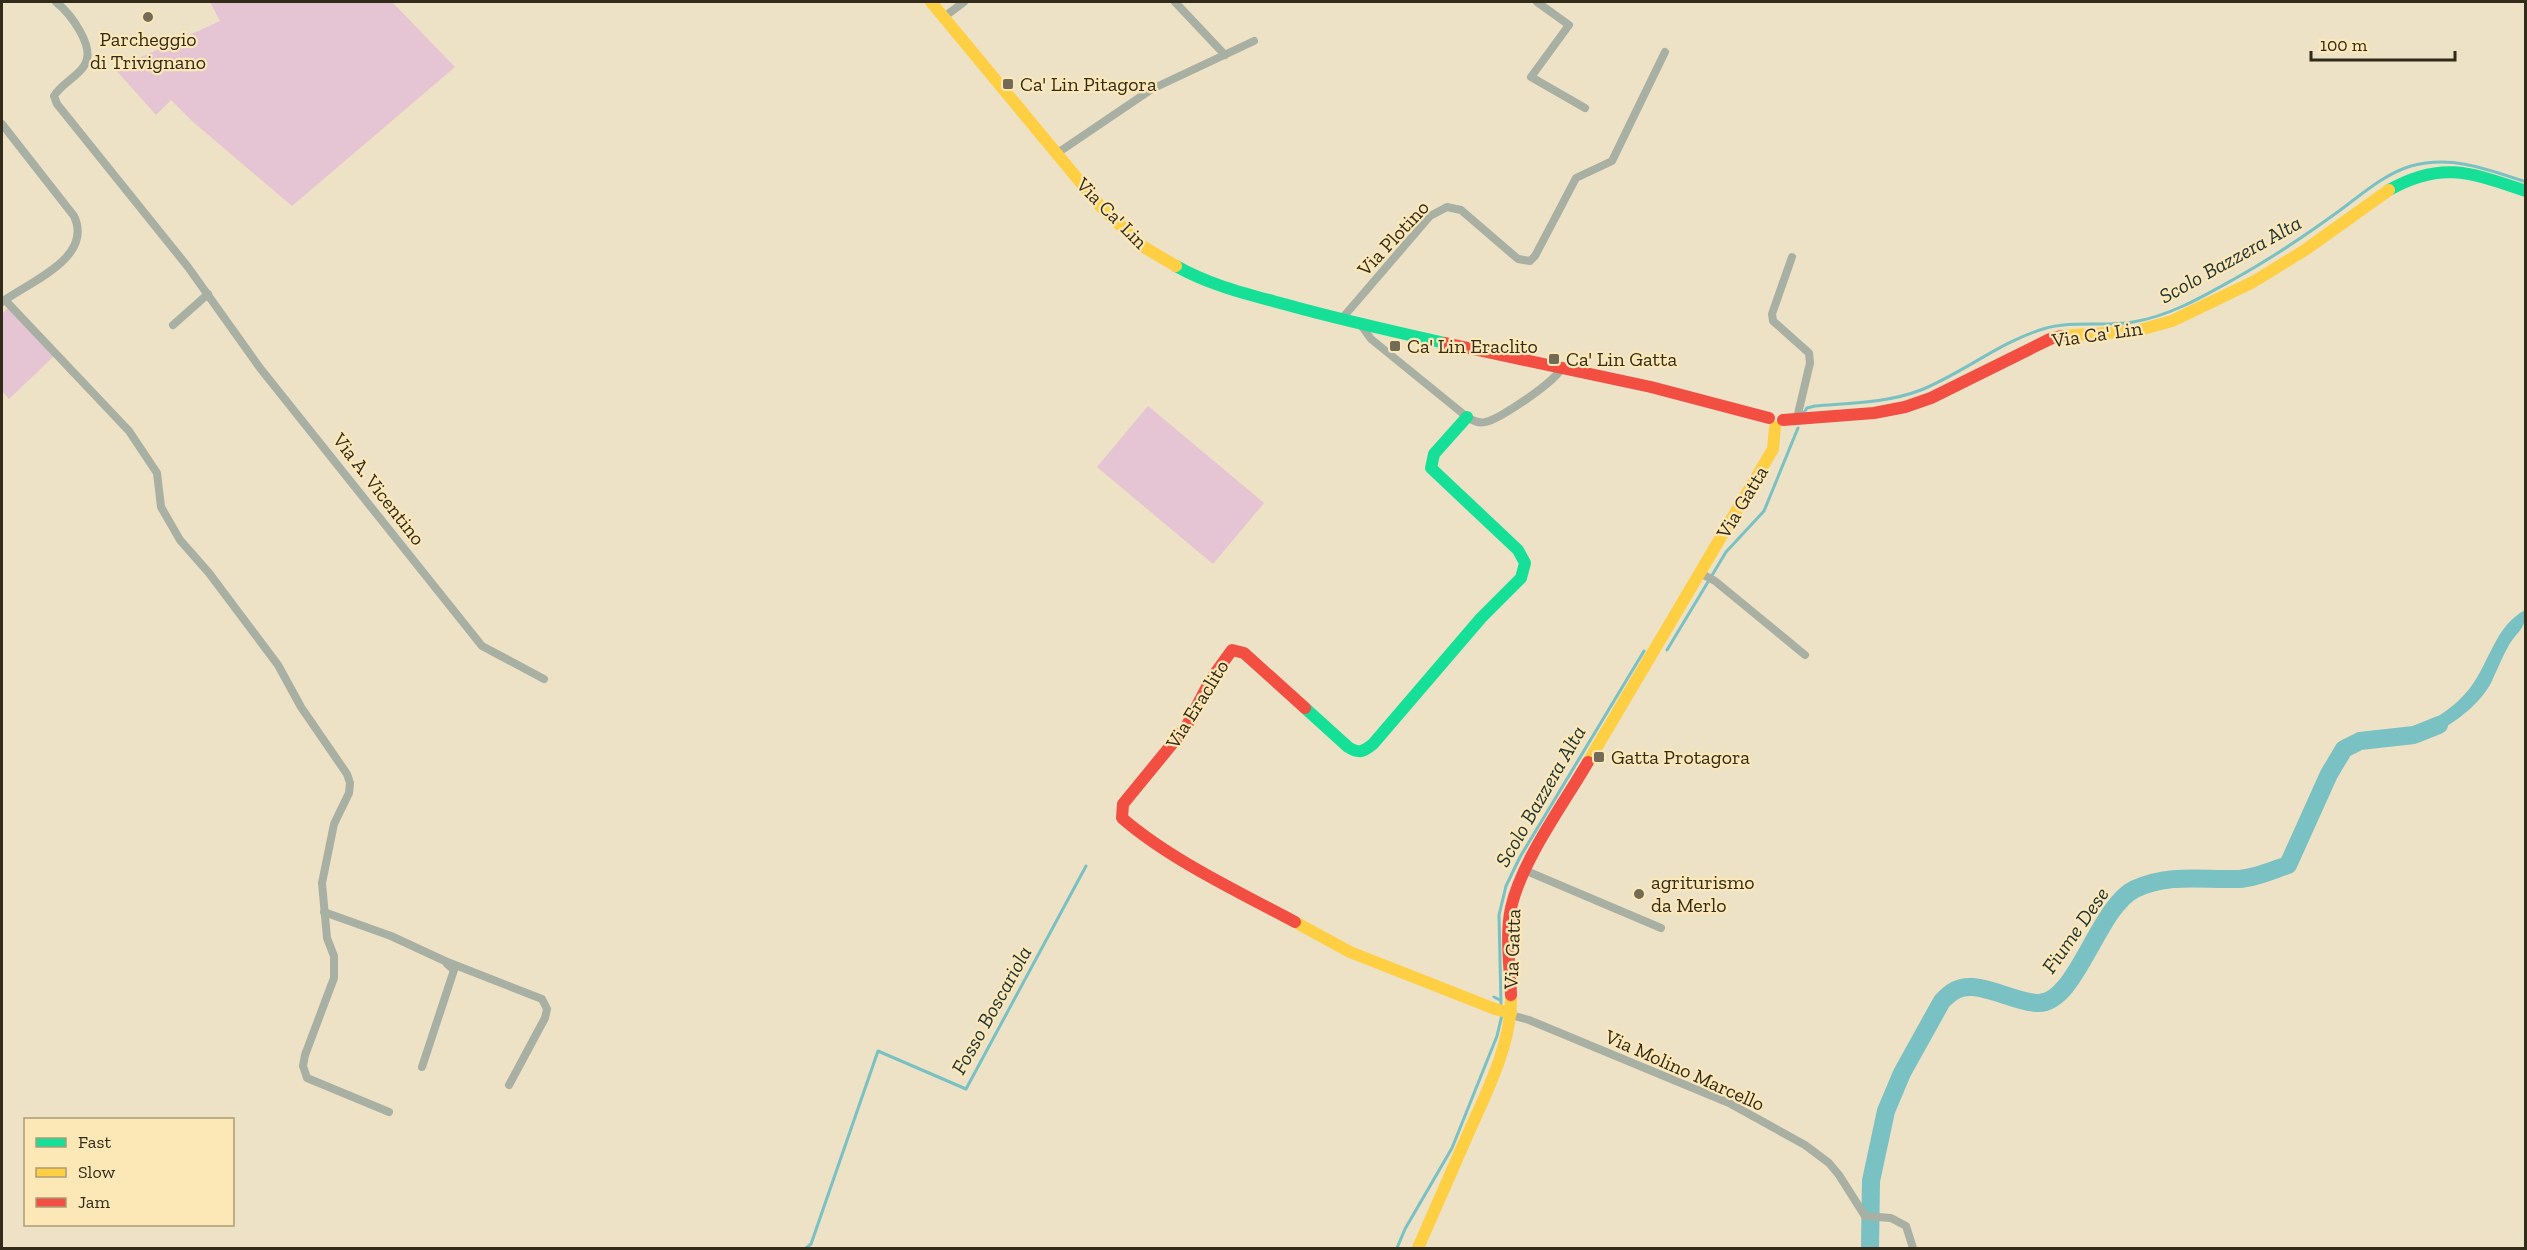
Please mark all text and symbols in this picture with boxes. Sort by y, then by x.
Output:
marker: Parcheggio di Trivignano [141,10,155,24]
scale bar [2311,24,2455,62]
place label: Parcheggio di Trivignano [90,27,206,74]
text: 100 m [2320,34,2368,56]
place label: Ca' Lin Pitagora [1020,72,1157,96]
marker: Ca' Lin Pitagora [1001,77,1015,91]
street label: Via Ca' Lin [1071,172,1153,254]
street label: Via Plotino [1351,195,1434,281]
water label: Scolo Bazzera Alta [2154,210,2306,308]
street label: Via Ca' Lin [2049,316,2144,352]
place label: Ca' Lin Eraclito [1407,334,1538,358]
marker: Ca' Lin Eraclito [1388,339,1402,353]
place label: Ca' Lin Gatta [1566,347,1677,371]
marker: Ca' Lin Gatta [1547,352,1561,366]
street label: Via A. Vicentino [327,427,430,550]
street label: Via Gatta [1711,461,1773,543]
street label: Via Eraclito [1160,655,1234,754]
water label: Scolo Bazzera Alta [1489,721,1591,871]
place label: Gatta Protagora [1611,745,1750,769]
marker: Gatta Protagora [1592,750,1606,764]
place label: agriturismo da Merlo [1651,870,1755,917]
water label: Fiume Dese [2036,882,2114,978]
marker: agriturismo da Merlo [1632,887,1646,901]
street label: Via Gatta [1499,908,1525,991]
water label: Fosso Boscariola [945,942,1037,1078]
street label: Via Molino Marcello [1601,1024,1768,1116]
legend [24,1118,234,1226]
text: Fast [78,1131,111,1153]
text: Slow [78,1161,115,1183]
text: Jam [78,1191,110,1213]

